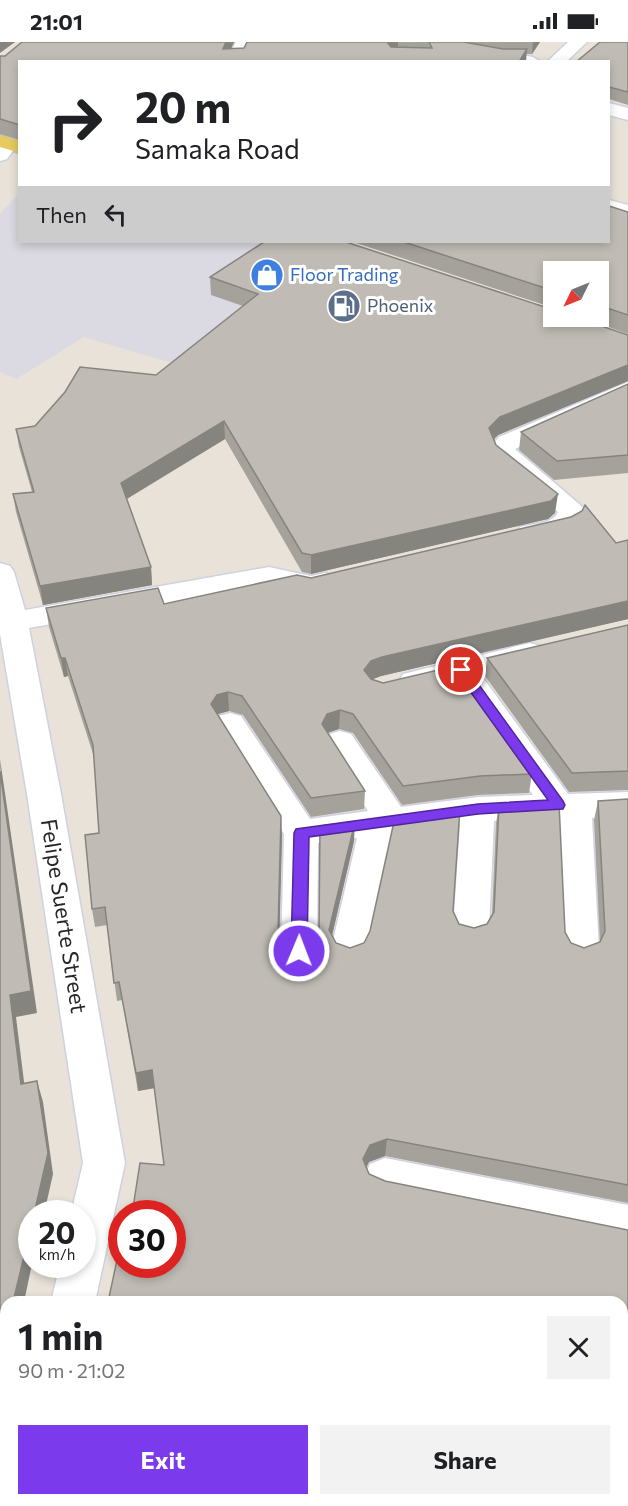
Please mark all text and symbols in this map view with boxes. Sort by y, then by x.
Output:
text: 21:01 [30,8,83,35]
text: 20 m [135,80,231,132]
icon: right [36,84,114,162]
text: Samaka Road [135,132,300,165]
icon: left [99,198,132,231]
text: Then [36,201,87,228]
shop icon: Floor Trading [249,257,285,293]
north arrow [543,261,609,327]
map controls [543,261,609,327]
place label: Floor Trading [290,263,399,285]
fuel station icon: Phoenix [326,288,362,324]
place label: Phoenix [367,294,434,316]
pin [435,644,486,695]
icon: arrive [444,653,477,686]
street label: Felipe Suerte Street [36,817,93,1015]
position arrow [267,919,331,983]
speed limit sign: 30 [108,1200,186,1278]
text: 20 [39,1213,75,1250]
text: km/h [39,1245,75,1263]
text: 1 min [18,1313,103,1357]
button: close [547,1316,610,1379]
text: 90 m · 21:02 [18,1358,125,1382]
button: Exit [18,1425,308,1494]
button: Share [320,1425,610,1494]

